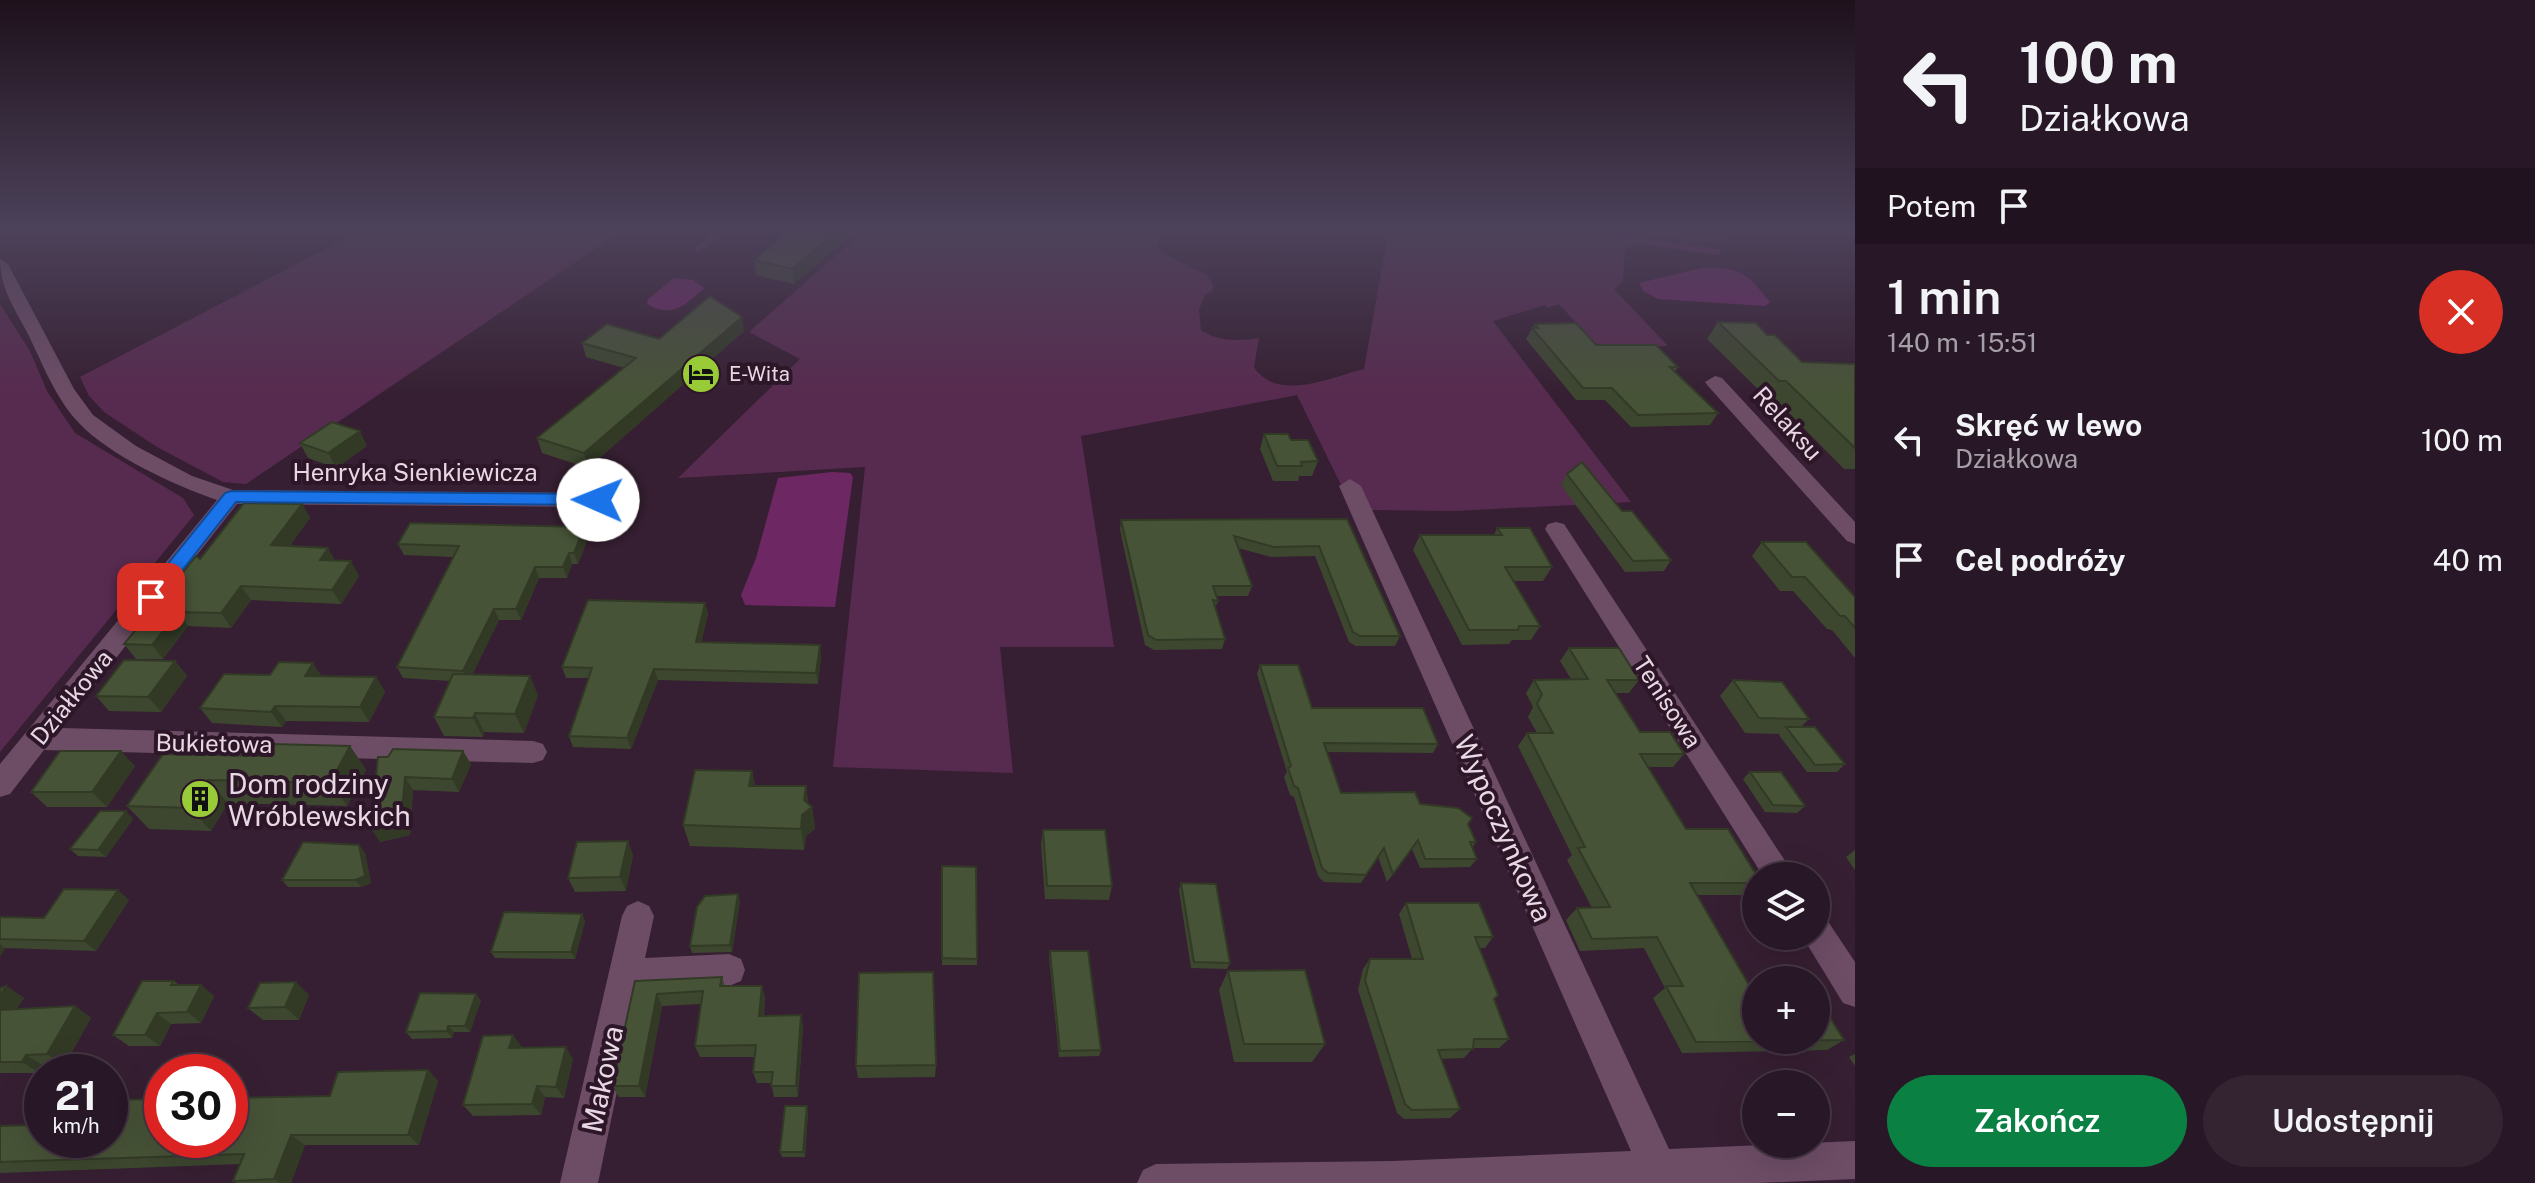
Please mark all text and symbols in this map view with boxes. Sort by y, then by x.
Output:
text: 100 m [2019,30,2178,96]
icon: left [1887,32,1991,136]
text: Działkowa [2019,97,2190,139]
icon: arrive [1992,184,2036,228]
text: Potem [1887,188,1976,224]
text: 1 min [1887,268,2001,325]
button: close [2419,270,2503,354]
text: 140 m · 15:51 [1887,327,2037,358]
hotel icon: E-Wita [680,353,722,395]
place label: E-Wita [729,362,790,386]
street label: Relaksu [1748,381,1828,465]
text: Skręć w lewo [1955,407,2142,443]
icon: left [1887,418,1931,462]
text: 100 m [2421,422,2503,458]
text: Działkowa [1955,443,2078,474]
street label: Henryka Sienkiewicza [292,458,538,486]
position arrow [556,458,640,542]
icon: arrive [1887,538,1931,582]
text: Cel podróży [1955,542,2125,578]
text: 40 m [2433,542,2503,578]
pin [117,563,185,631]
icon: arrive [129,575,173,619]
street label: Działkowa [24,644,118,750]
street label: Tenisowa [1628,651,1708,753]
street label: Bukietowa [155,728,273,758]
street label: Wypoczynkowa [1448,729,1560,927]
place label: Dom rodziny Wróblewskich [228,767,411,832]
building icon: Dom rodziny Wróblewskich [179,778,221,820]
map controls [1742,862,1830,1158]
button: layers [1742,862,1830,950]
button: + [1742,966,1830,1054]
street label: Makowa [575,1023,629,1135]
speed limit sign: 30 [144,1054,248,1158]
button: − [1742,1070,1830,1158]
text: 21 [55,1072,97,1119]
button: Zakończ [1887,1075,2187,1167]
button: Udostępnij [2203,1075,2503,1167]
text: km/h [52,1114,100,1138]

